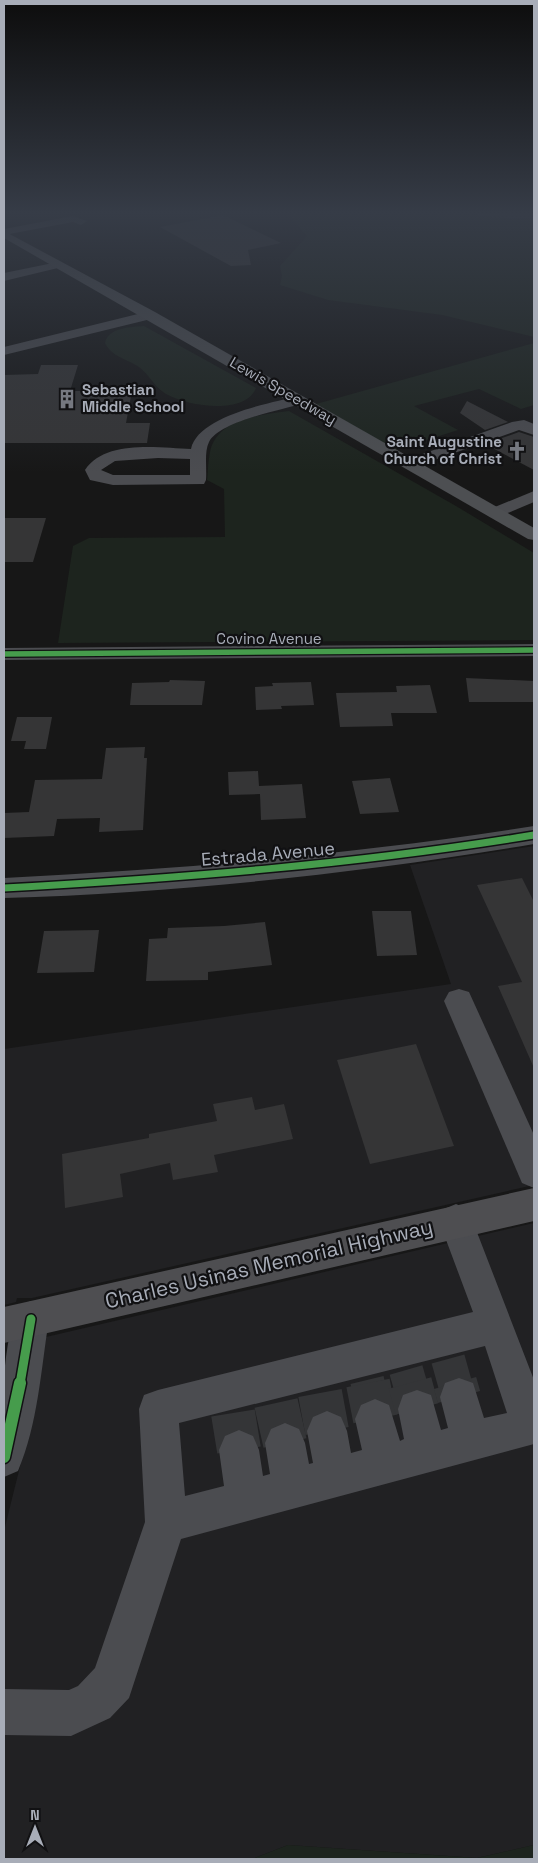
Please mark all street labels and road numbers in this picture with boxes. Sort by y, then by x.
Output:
street label: Lewis Speedway [226,352,340,429]
street label: Covino Avenue [216,629,322,648]
street label: Estrada Avenue [200,836,336,871]
street label: Charles Usinas Memorial Highway [102,1213,435,1314]

